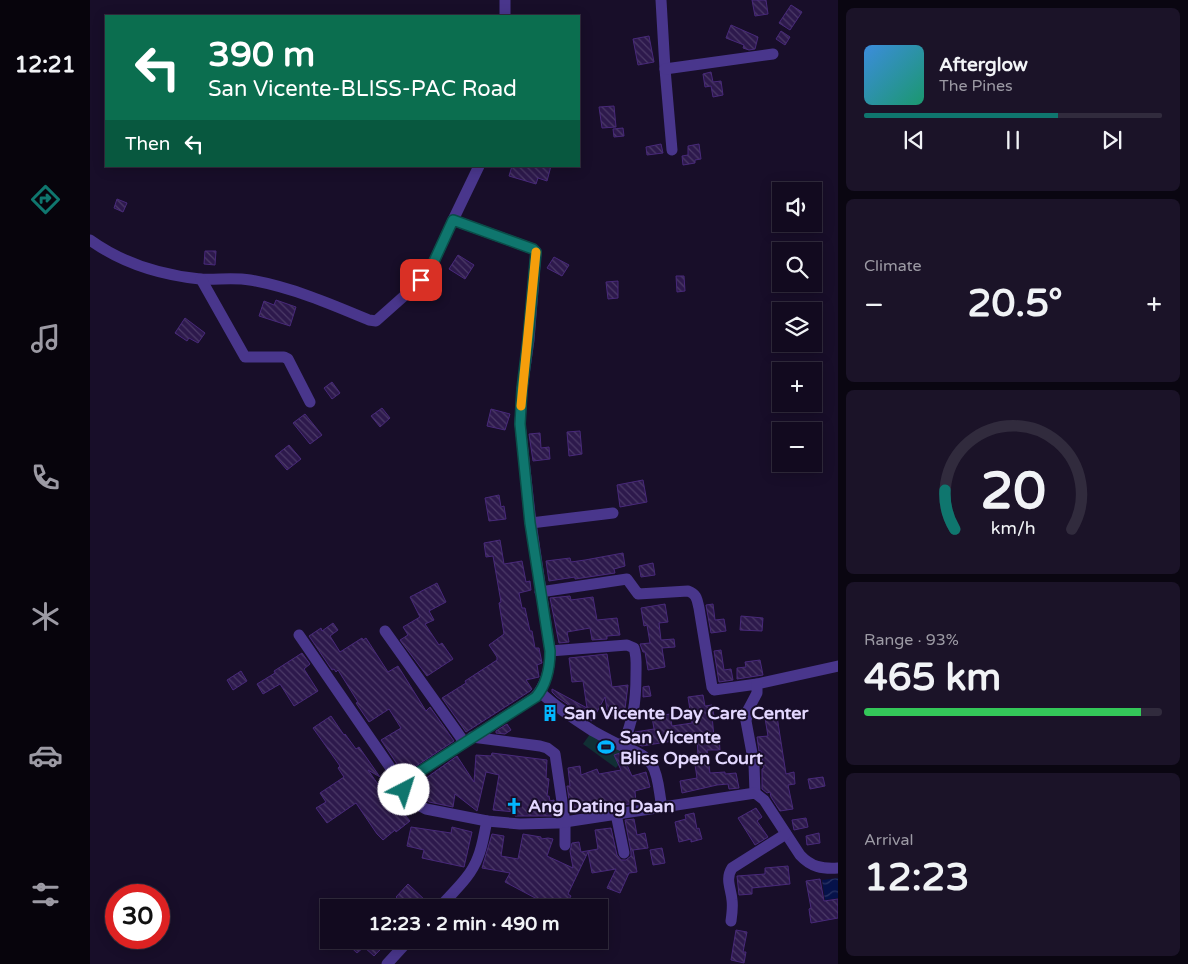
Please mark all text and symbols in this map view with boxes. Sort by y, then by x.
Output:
text: 390 m [208,34,315,76]
icon: left [125,35,190,100]
text: 12:21 [15,52,75,78]
text: Afterglow [939,54,1028,76]
text: San Vicente-BLISS-PAC Road [208,76,517,102]
text: The Pines [939,76,1013,96]
icon: previous [900,126,928,154]
icon: pause [999,126,1027,154]
icon: next [1098,126,1126,154]
icon: left [180,130,208,158]
text: Then [125,133,170,155]
icon: directions [28,182,63,217]
map controls [772,182,822,472]
button: sound [772,182,822,232]
button: search [772,242,822,292]
text: Climate [864,256,922,276]
pin [400,259,442,301]
icon: arrive [407,266,435,294]
text: 20.5° [968,281,1063,327]
text: − [864,288,884,322]
text: + [1146,288,1162,322]
button: layers [772,302,822,352]
icon: music [28,321,63,356]
button: + [772,362,822,412]
button: − [772,422,822,472]
icon: phone [28,460,63,495]
text: 20 [980,460,1046,523]
text: km/h [991,518,1035,539]
icon: climate [28,599,63,634]
text: Range · 93% [864,630,959,650]
text: 465 km [864,655,1001,701]
place label: San Vicente Day Care Center [564,702,810,724]
building icon: San Vicente Day Care Center [540,703,560,723]
place label: San Vicente Bliss Open Court [620,726,763,769]
sports icon: San Vicente Bliss Open Court [596,737,616,757]
icon: car [28,738,63,773]
position arrow [377,763,429,815]
place label: Ang Dating Daan [528,795,674,817]
church icon: Ang Dating Daan [504,796,524,816]
text: Arrival [864,830,913,850]
text: 12:23 [864,855,969,901]
icon: filters [28,877,63,912]
speed limit sign: 30 [105,884,170,949]
text: 12:23 · 2 min · 490 m [368,913,560,935]

